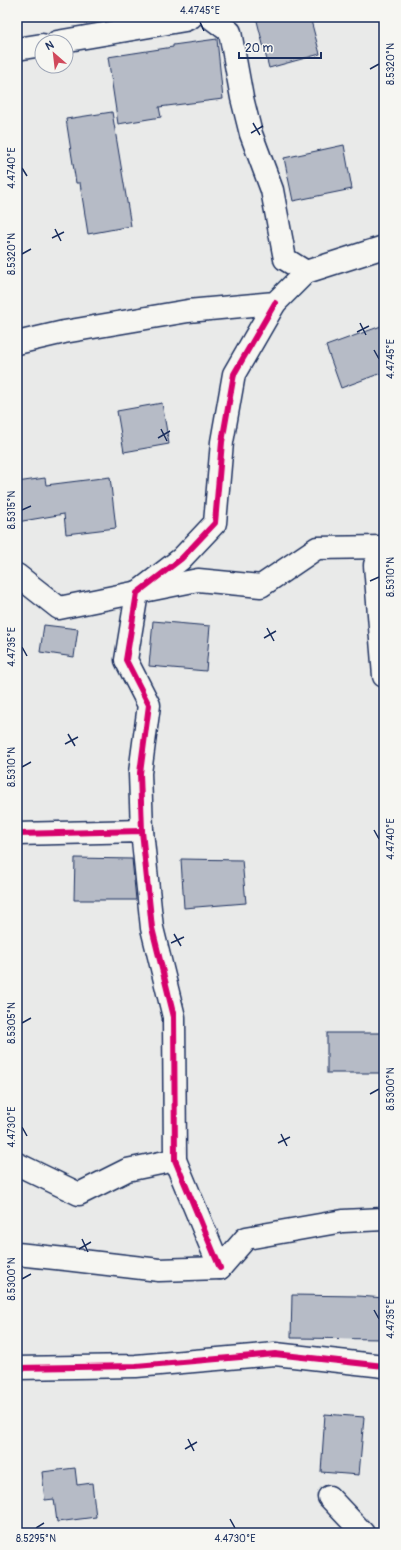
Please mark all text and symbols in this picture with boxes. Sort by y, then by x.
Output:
text: 4.4745°E [180,5,220,17]
north arrow [34,34,74,74]
scale bar [239,34,321,60]
text: N [43,38,56,53]
text: 20 m [245,41,274,56]
text: 8.5320°N [385,43,397,85]
text: 4.4740°E [6,147,18,189]
text: 8.5320°N [6,233,18,275]
text: 4.4745°E [385,339,397,379]
text: 8.5315°N [6,490,18,529]
text: 8.5310°N [385,557,397,597]
text: 4.4735°E [6,627,18,667]
text: 8.5310°N [6,747,18,787]
text: 4.4740°E [385,818,397,860]
text: 8.5305°N [6,1002,18,1044]
text: 8.5300°N [385,1067,397,1111]
text: 4.4730°E [6,1106,18,1148]
text: 8.5300°N [6,1257,18,1301]
text: 4.4735°E [385,1299,397,1339]
text: 8.5295°N [16,1533,56,1545]
text: 4.4730°E [214,1533,256,1545]

